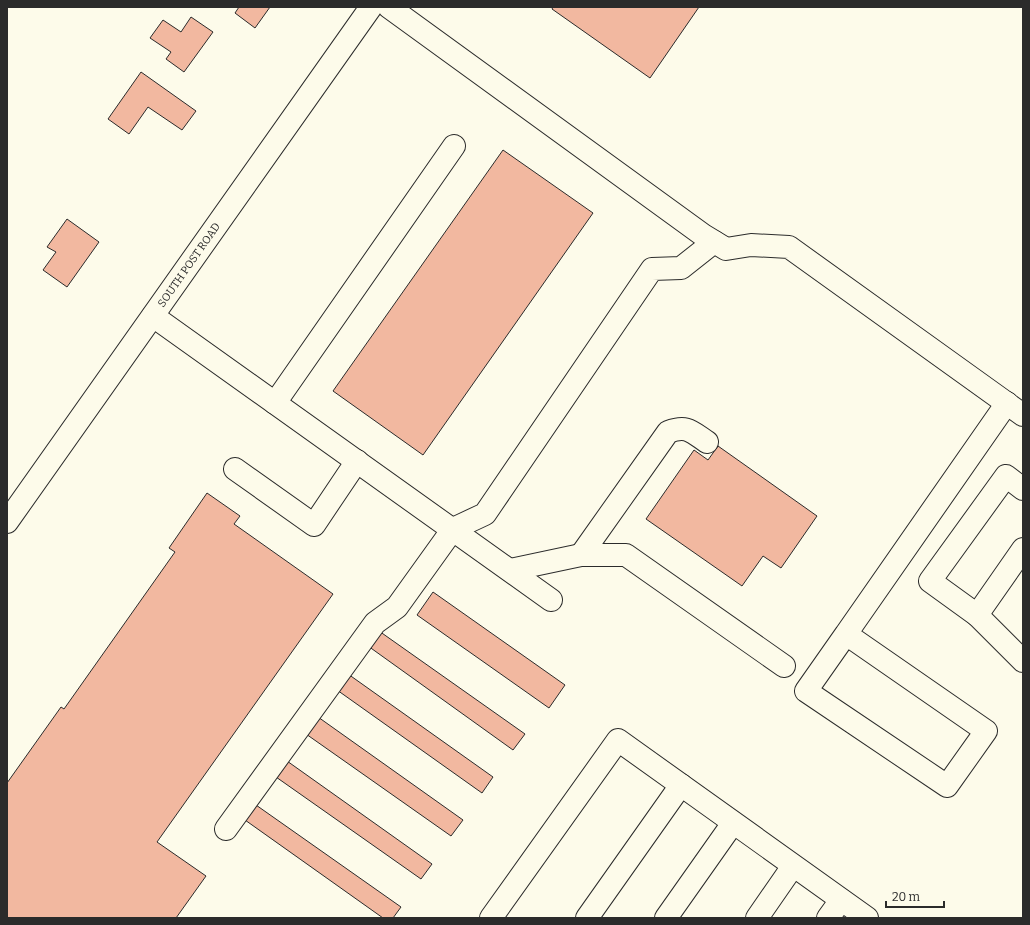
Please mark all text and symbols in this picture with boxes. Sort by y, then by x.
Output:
street label: SOUTH POST ROAD [155,220,223,310]
scale bar [886,883,944,909]
text: 20 m [892,890,921,904]

